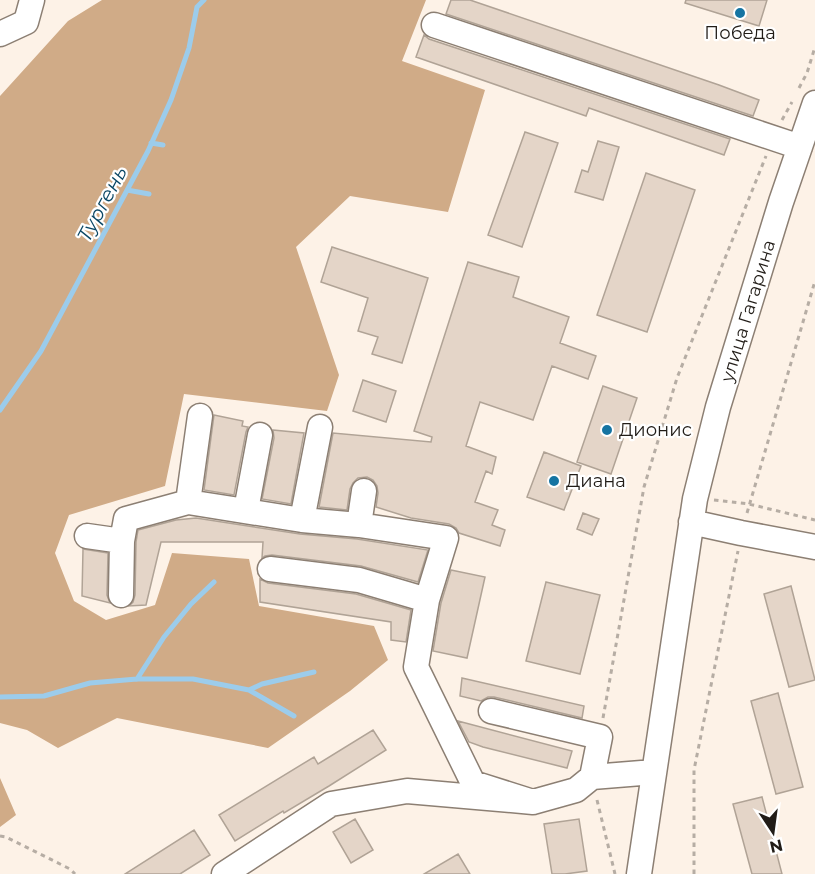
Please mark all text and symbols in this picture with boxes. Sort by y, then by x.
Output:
marker: Победа [733,6,747,20]
place label: Победа [704,22,776,44]
water label: Тургень [72,162,132,246]
street label: улица Гагарина [716,237,780,386]
place label: Дионис [619,419,692,441]
marker: Дионис [600,423,614,437]
place label: Диана [566,470,626,492]
marker: Диана [547,474,561,488]
north arrow [743,802,803,862]
text: N [768,835,785,857]

